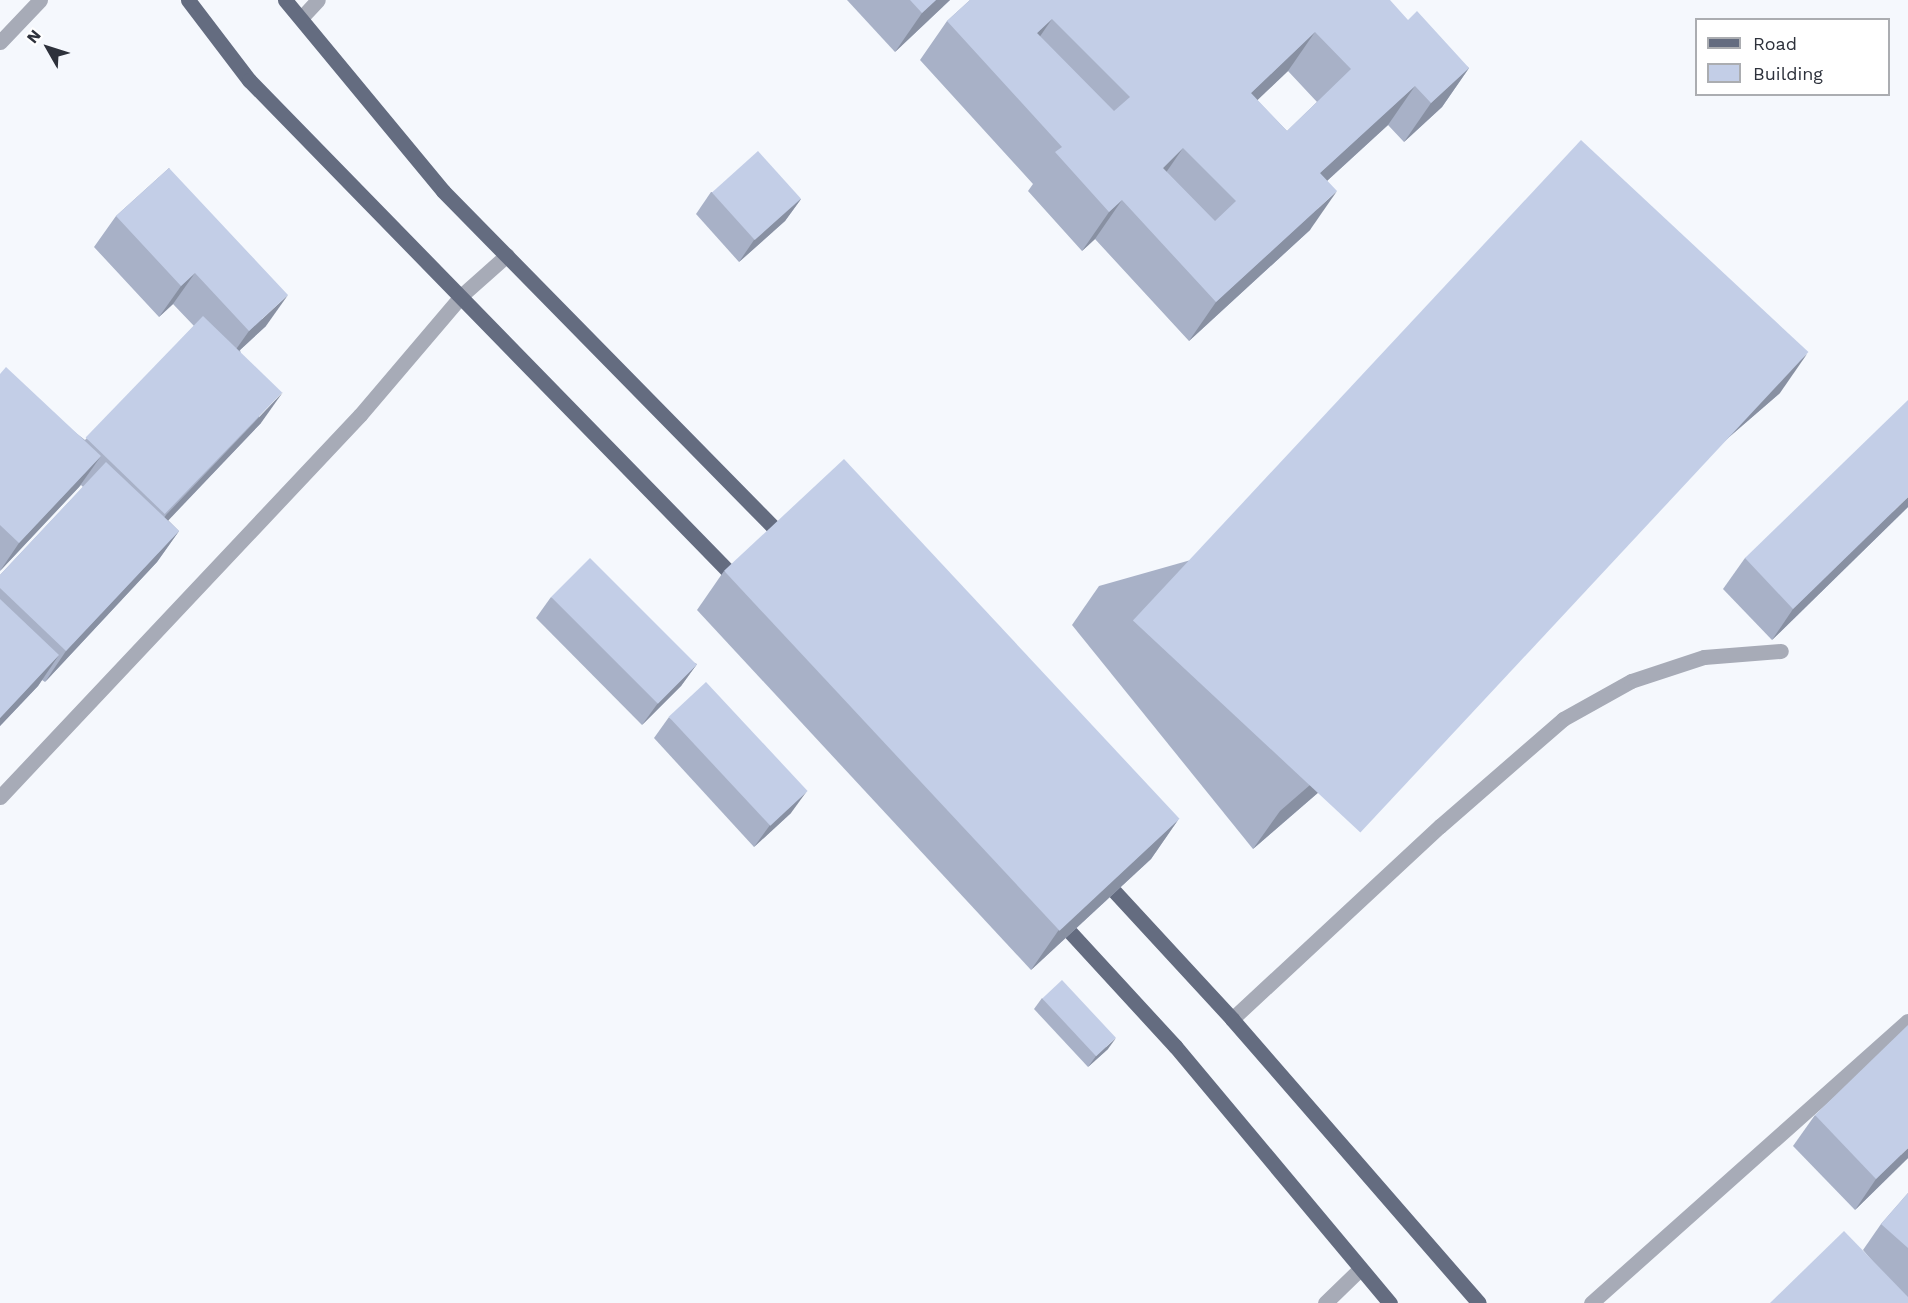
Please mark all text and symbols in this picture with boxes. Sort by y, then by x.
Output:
north arrow [18,18,78,78]
legend [1695,18,1890,96]
text: N [23,26,45,47]
text: Road [1753,33,1797,54]
text: Building [1753,63,1823,84]

